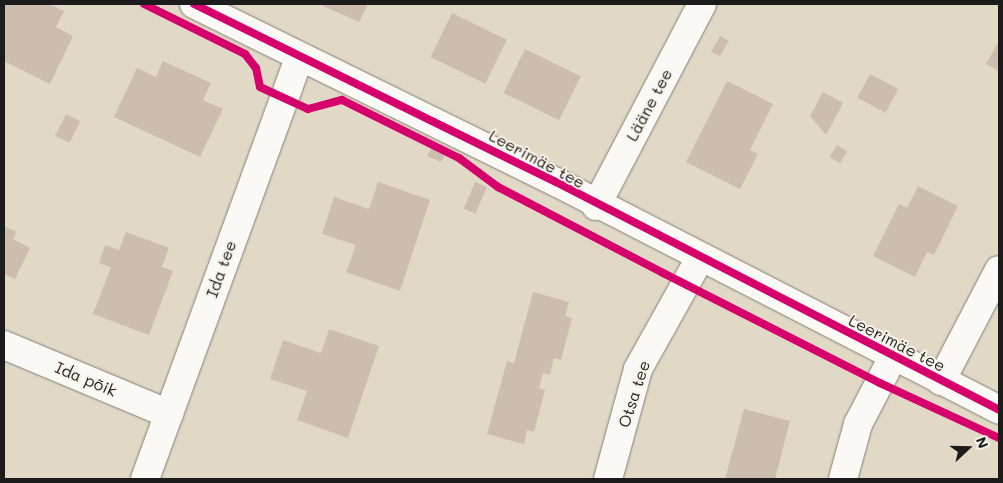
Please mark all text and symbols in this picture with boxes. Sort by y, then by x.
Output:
street label: Lääne tee [622,66,676,144]
street label: Leerimäe tee [486,126,588,192]
street label: Ida tee [202,238,240,300]
street label: Leerimäe tee [846,310,948,376]
street label: Ida põik [52,357,120,401]
street label: Otsa tee [614,358,654,430]
north arrow [943,423,993,473]
text: N [972,434,993,451]

